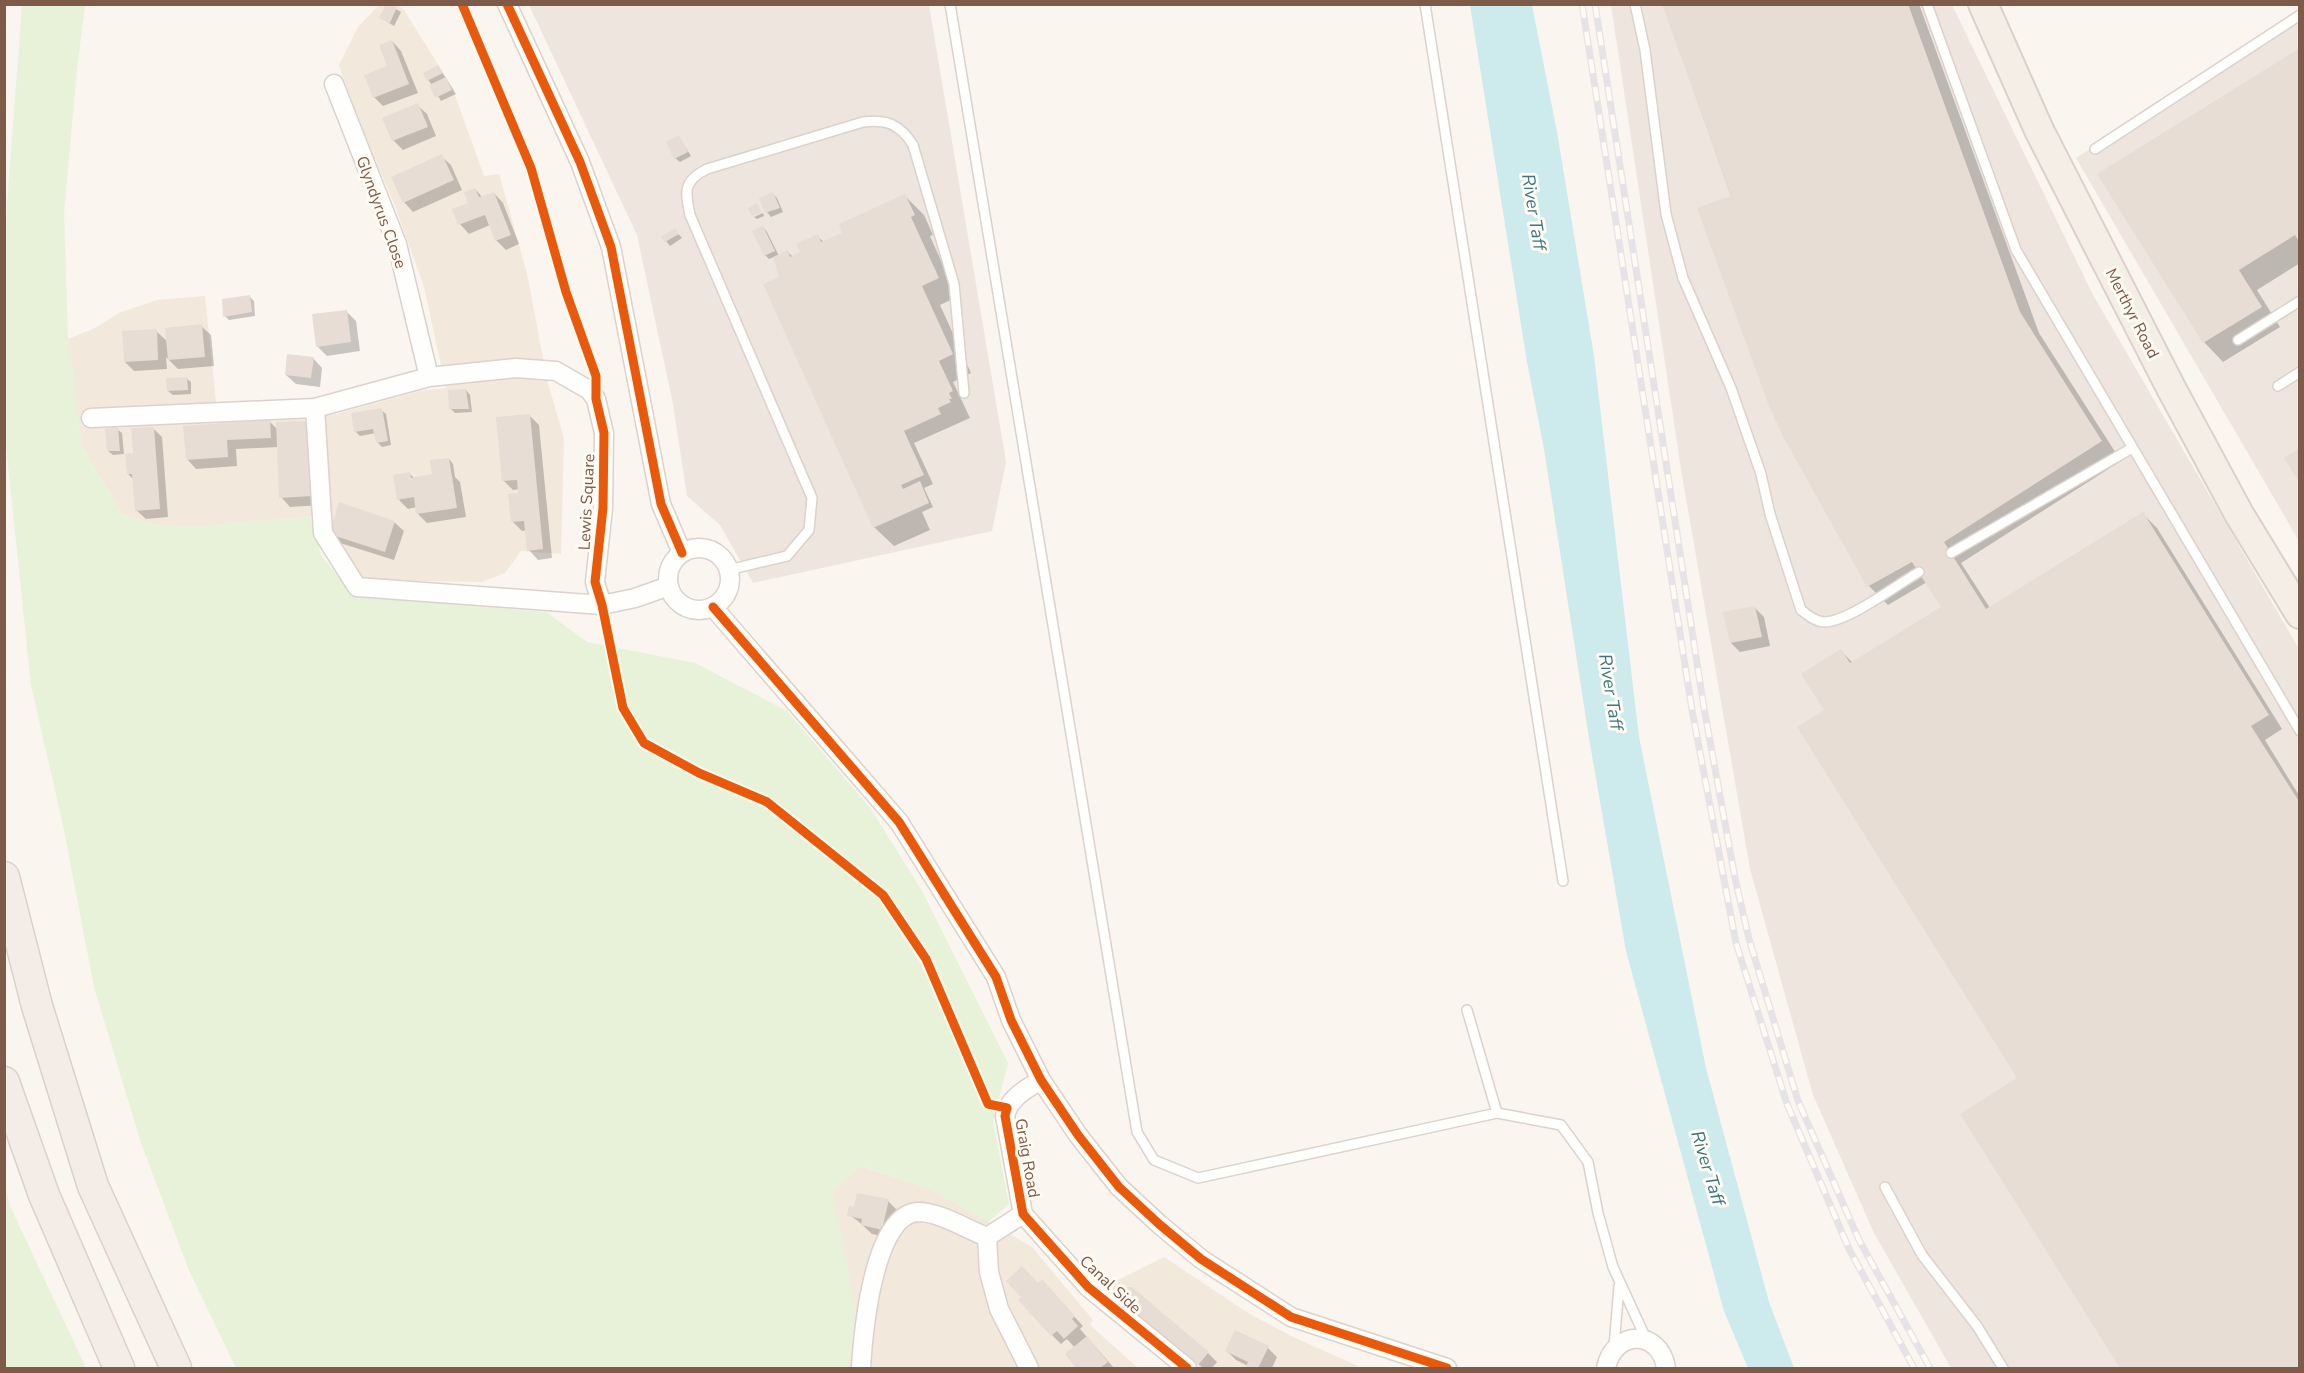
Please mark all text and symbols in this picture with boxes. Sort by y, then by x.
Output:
street label: Glyndyrus Close [351,153,412,272]
water label: River Taff [1516,172,1552,254]
street label: Merthyr Road [2100,265,2164,362]
street label: Lewis Square [573,453,601,551]
water label: River Taff [1593,652,1629,734]
street label: Graig Road [1009,1117,1045,1200]
water label: River Taff [1685,1128,1731,1210]
street label: Canal Side [1075,1250,1146,1319]

